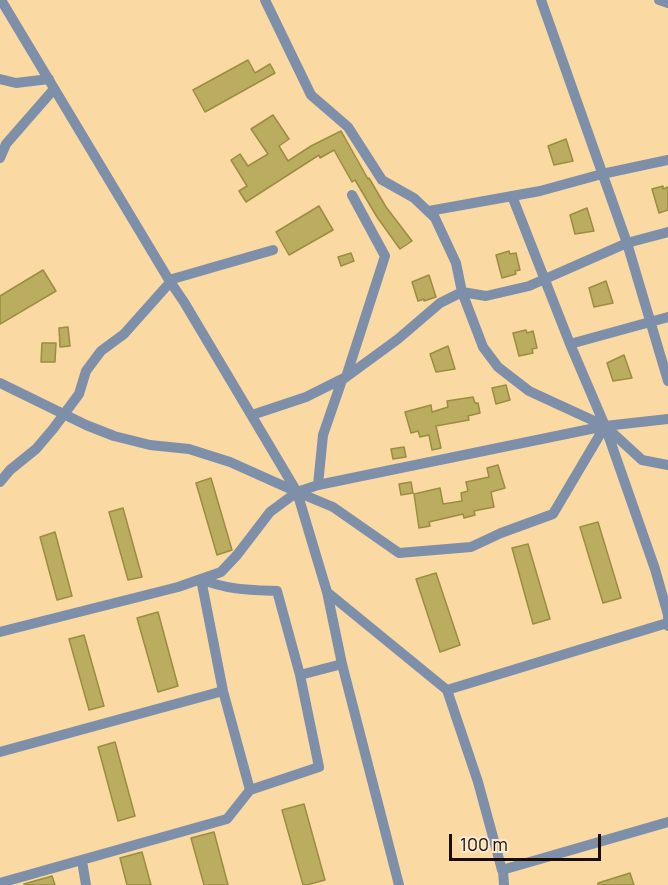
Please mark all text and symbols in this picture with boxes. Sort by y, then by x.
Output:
scale bar [452,822,604,860]
text: 100 m [460,832,508,856]

